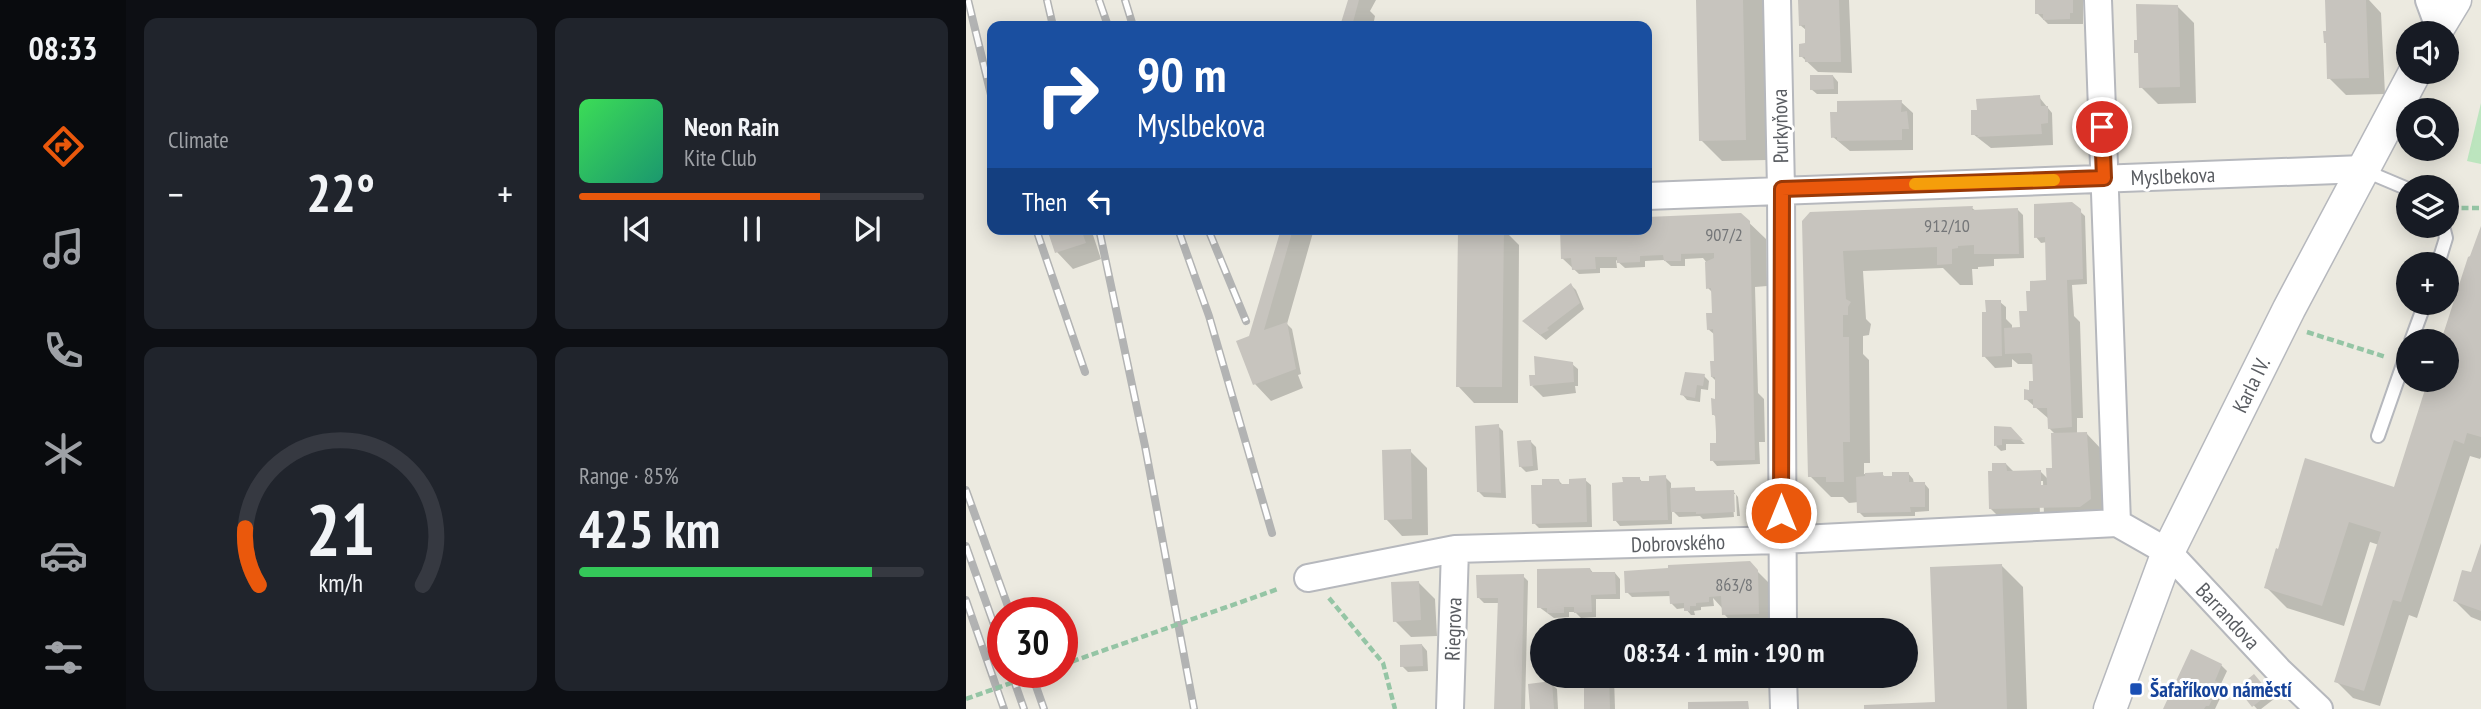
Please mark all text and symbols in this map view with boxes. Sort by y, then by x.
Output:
map controls [2396,21,2459,392]
button: sound [2396,21,2459,84]
text: 08:33 [28,27,98,69]
text: 90 m [1137,42,1226,106]
icon: right [1022,49,1113,140]
street label: Purkyňova [1766,89,1794,163]
pin [2072,97,2132,157]
button: search [2396,98,2459,161]
text: Myslbekova [1137,104,1266,146]
icon: arrive [2083,108,2121,146]
text: Neon Rain [684,110,779,143]
icon: directions [39,122,88,171]
text: Climate [168,125,229,154]
text: Kite Club [684,143,757,172]
text: 22° [306,159,375,226]
street label: Myslbekova [2130,161,2216,191]
text: − [168,169,184,218]
text: + [497,169,513,218]
button: layers [2396,175,2459,238]
icon: left [1081,182,1119,220]
text: Then [1022,185,1067,218]
icon: previous [618,210,656,248]
icon: pause [733,210,771,248]
icon: next [848,210,886,248]
house number: 912/10 [1924,214,1970,237]
house number: 907/2 [1705,223,1743,246]
icon: music [39,224,88,273]
button: + [2396,252,2459,315]
icon: phone [39,326,88,375]
button: − [2396,329,2459,392]
street label: Karla IV. [2226,353,2276,417]
icon: climate [39,429,88,478]
text: Range · 85% [579,461,679,490]
position arrow [1744,476,1818,550]
text: 21 [306,481,375,575]
text: 425 km [579,495,720,562]
street label: Dobrovského [1631,528,1725,558]
icon: car [39,531,88,580]
text: km/h [318,567,363,599]
house number: 863/8 [1715,573,1753,596]
street label: Barrandova [2190,577,2266,655]
speed limit sign: 30 [987,597,1078,688]
street label: Riegrova [1438,597,1468,661]
icon: filters [39,633,88,682]
text: 08:34 · 1 min · 190 m [1624,636,1824,669]
place label: Šafaříkovo náměstí [2150,676,2292,703]
marker: Šafaříkovo náměstí [2128,681,2144,697]

